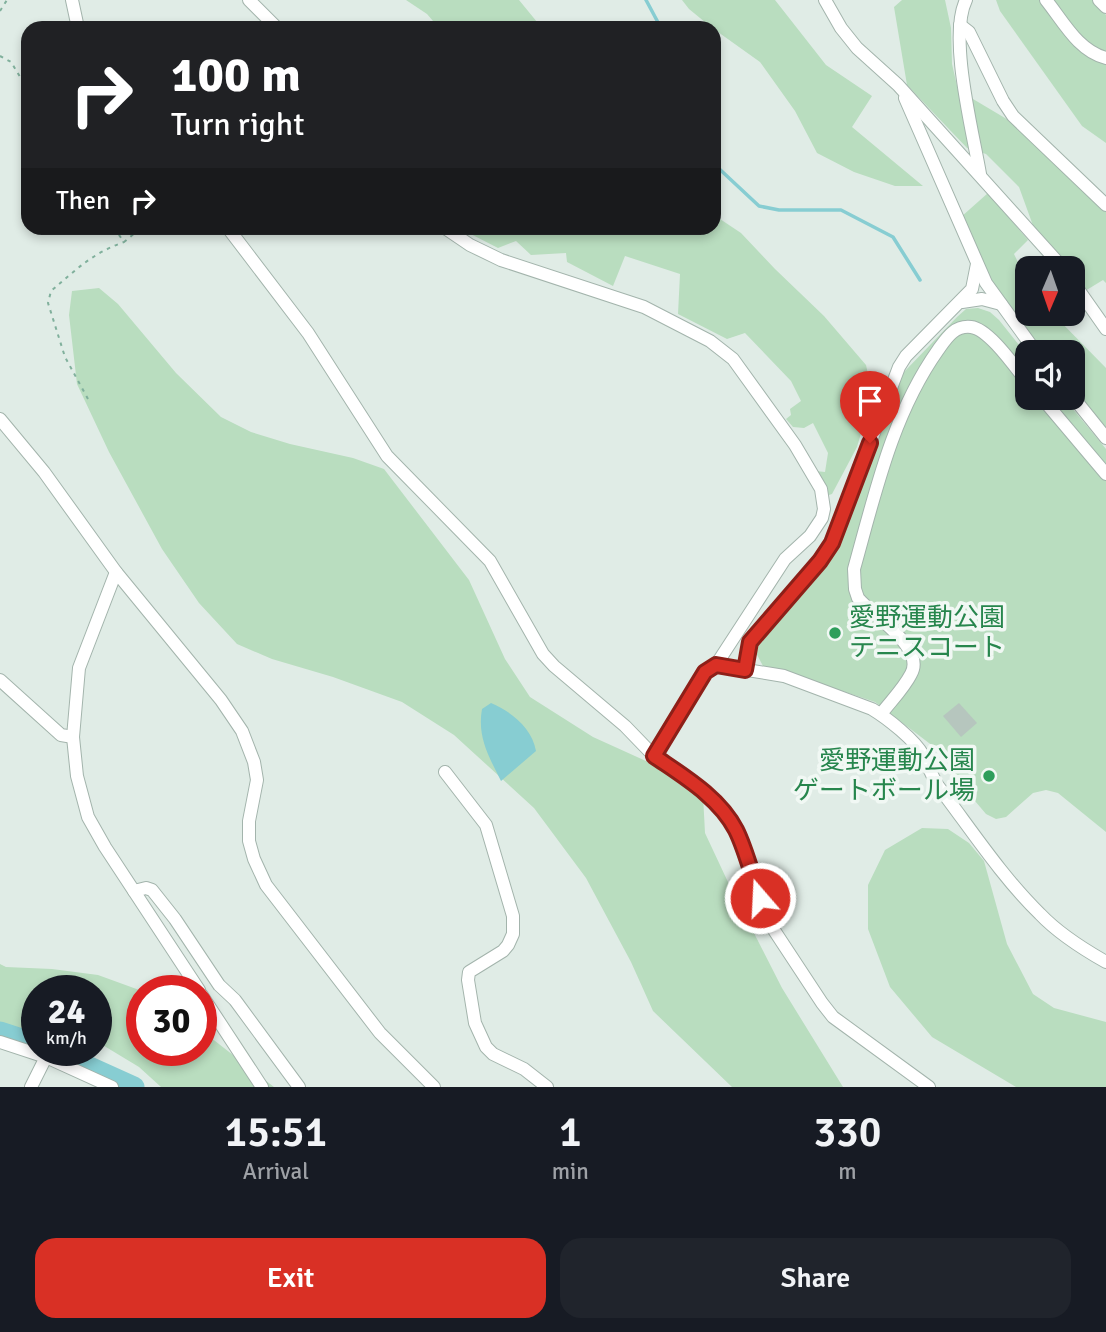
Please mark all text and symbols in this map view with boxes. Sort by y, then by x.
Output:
text: 100 m [171,45,301,105]
icon: right [56,49,147,140]
text: Turn right [171,105,304,144]
icon: right [124,182,162,220]
text: Then [56,185,110,217]
north arrow [1015,256,1085,326]
map controls [1015,256,1085,410]
button: sound [1015,340,1085,410]
pin [840,371,900,443]
icon: arrive [851,382,889,420]
place label: 愛野運動公園 テニスコート [849,602,1005,664]
marker: 愛野運動公園 テニスコート [827,625,843,641]
place label: 愛野運動公園 ゲートボール場 [793,745,975,807]
marker: 愛野運動公園 ゲートボール場 [981,768,997,784]
position arrow [723,861,797,935]
speed limit sign: 30 [126,975,217,1066]
text: 24 [48,990,85,1033]
text: km/h [46,1027,87,1049]
text: 15:51 [225,1107,327,1158]
text: 1 [559,1107,582,1158]
text: 330 [813,1107,881,1158]
text: Arrival [243,1157,309,1186]
text: min [552,1157,589,1186]
text: m [838,1157,857,1186]
button: Exit [35,1238,546,1318]
button: Share [560,1238,1071,1318]

